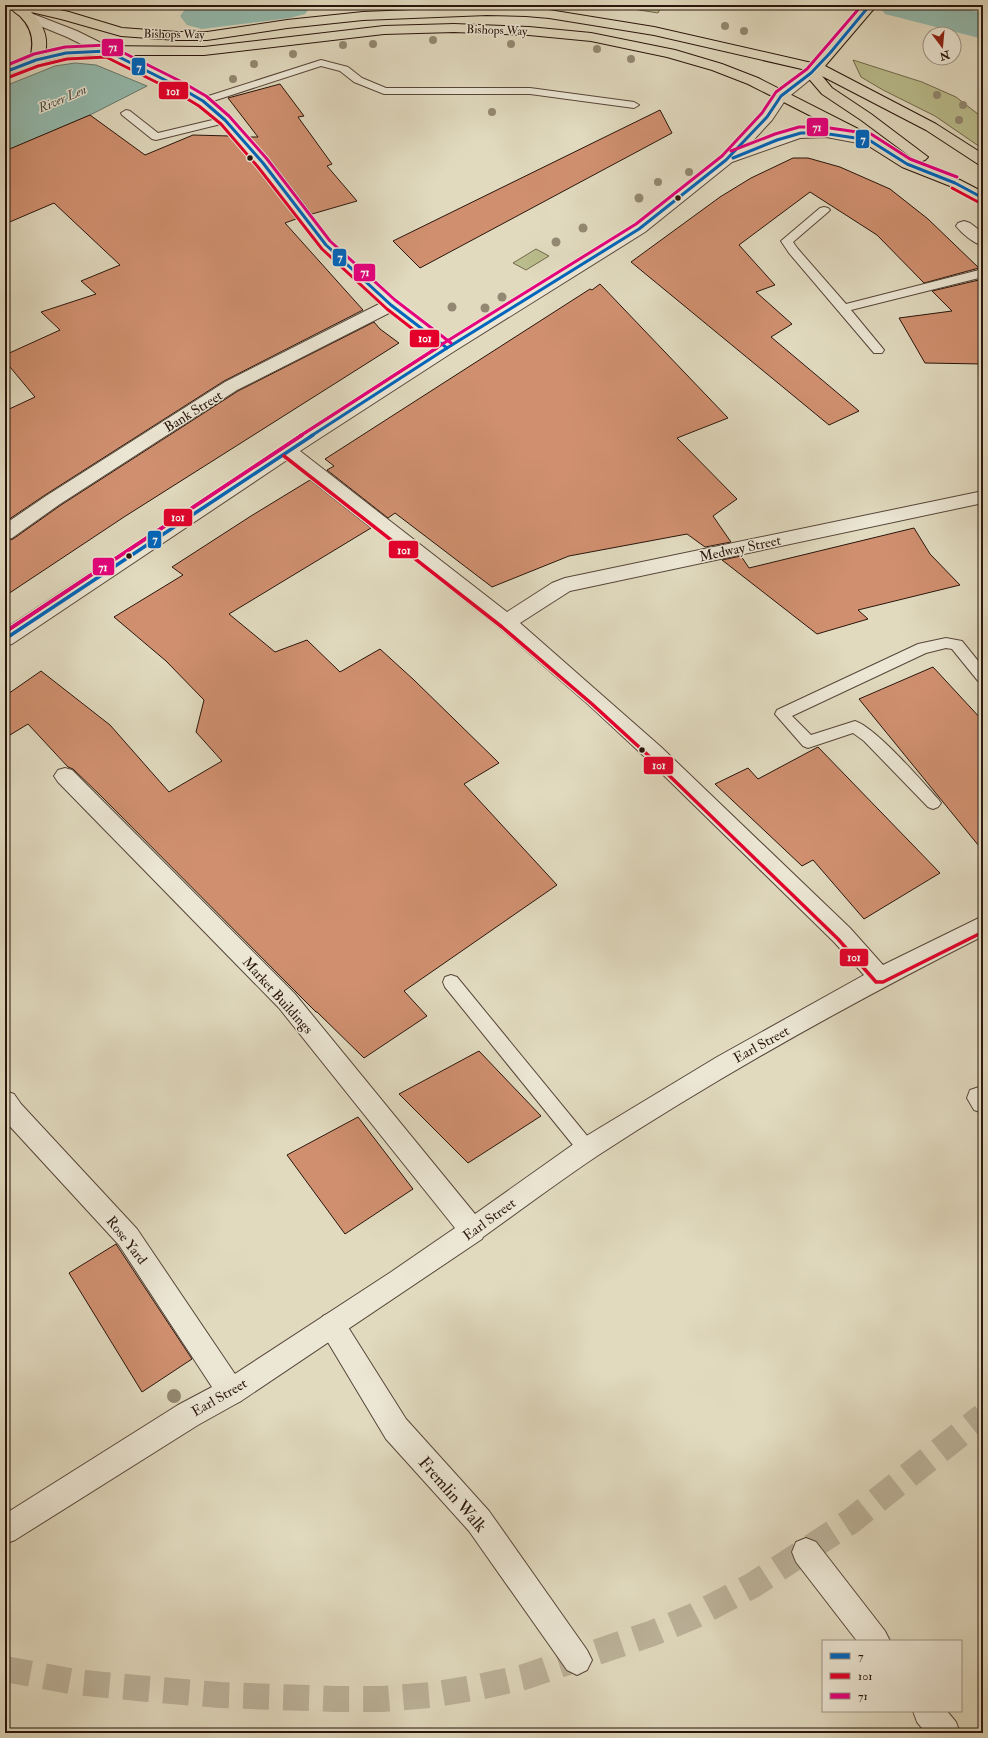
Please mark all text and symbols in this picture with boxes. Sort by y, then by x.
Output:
street label: Bishops Way [466,22,528,39]
street label: Bishops Way [143,26,205,43]
north arrow [922,26,962,66]
line badge: 71 [101,38,124,57]
text: 71 [109,41,118,54]
text: N [937,47,952,63]
line badge: 7 [131,57,146,76]
text: 7 [136,61,142,74]
line badge: 101 [158,81,189,100]
water label: River Len [35,82,89,117]
text: 101 [166,85,180,98]
line badge: 71 [806,117,829,137]
text: 71 [813,121,822,134]
line badge: 7 [855,129,870,149]
text: 7 [860,133,866,146]
unlabelled marker [245,153,255,163]
unlabelled marker [673,193,683,203]
line badge: 7 [332,248,347,267]
text: 7 [337,251,343,264]
line badge: 71 [353,263,376,282]
text: 71 [361,266,370,279]
line badge: 101 [409,329,440,348]
text: 101 [418,332,432,345]
street label: Bank Street [161,387,226,436]
line badge: 101 [163,508,193,527]
text: 101 [171,511,185,524]
line badge: 7 [147,530,162,549]
street label: Medway Street [698,531,783,566]
text: 7 [152,533,158,546]
line badge: 101 [388,540,419,559]
text: 101 [397,544,411,557]
unlabelled marker [124,551,134,561]
line badge: 71 [92,557,115,576]
text: 71 [99,561,108,574]
unlabelled marker [637,745,647,755]
line badge: 101 [643,756,674,775]
text: 101 [652,759,666,772]
line badge: 101 [839,948,869,967]
text: 101 [847,951,861,964]
street label: Market Buildings [239,953,317,1037]
street label: Earl Street [730,1022,793,1067]
street label: Earl Street [460,1194,519,1244]
street label: Rose Yard [103,1213,151,1268]
street label: Earl Street [188,1375,250,1420]
street label: Fremlin Walk [414,1452,491,1536]
legend [822,1640,962,1712]
text: 7 [858,1649,864,1664]
text: 101 [858,1669,873,1684]
text: 71 [858,1689,868,1704]

